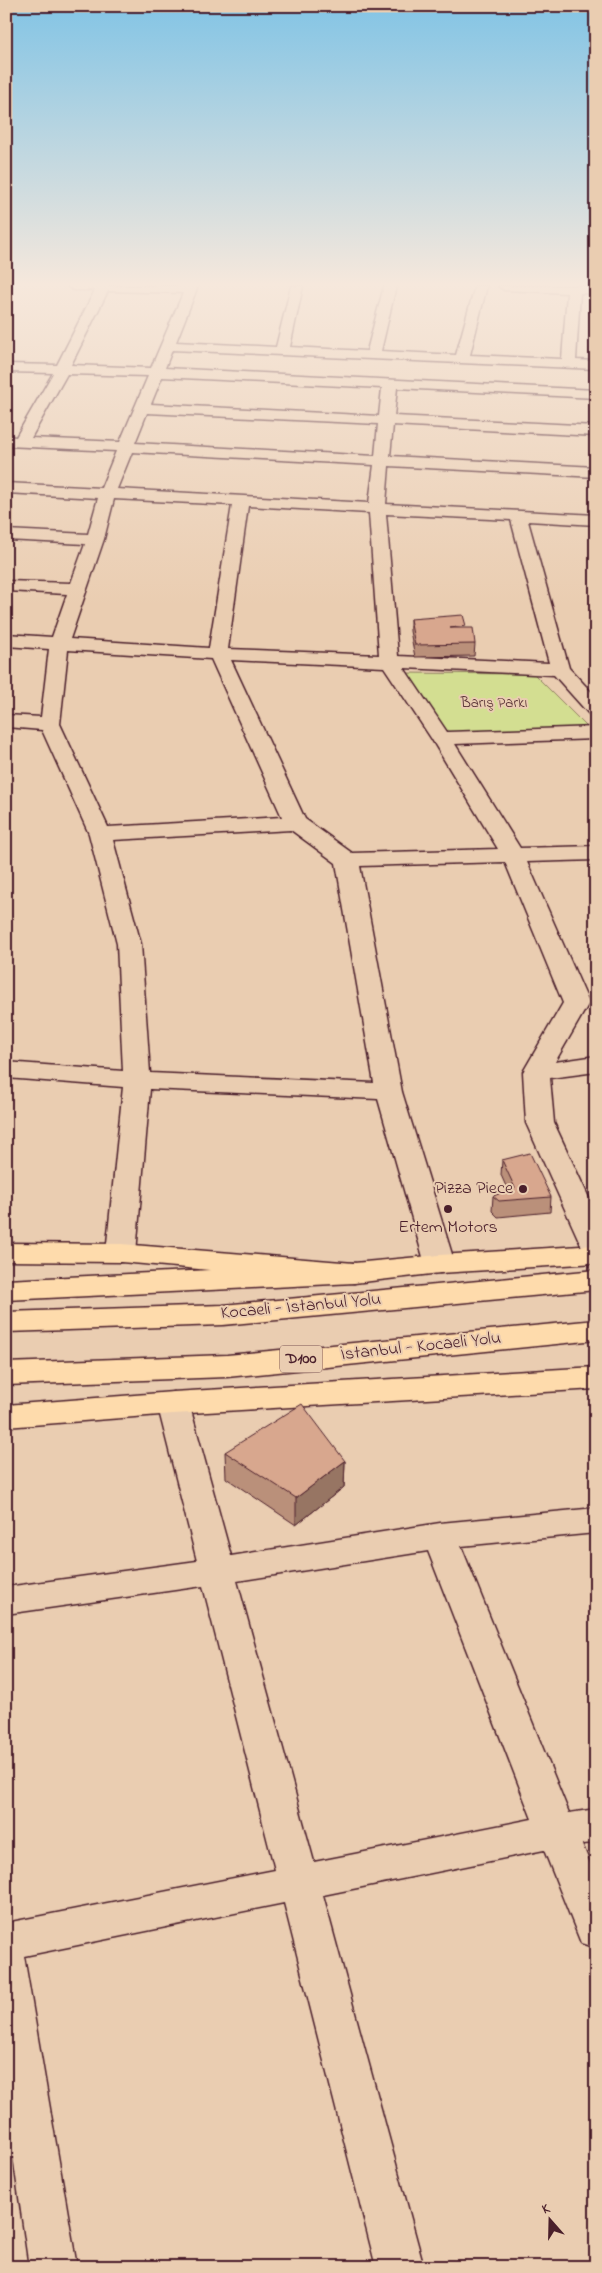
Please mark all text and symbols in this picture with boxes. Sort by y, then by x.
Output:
park label: Barış Parkı [460,692,527,714]
place label: Pizza Piece [434,1176,514,1202]
marker: Pizza Piece [517,1183,529,1195]
marker: Ertem Motors [442,1203,454,1215]
place label: Ertem Motors [398,1215,498,1241]
street label: Kocaeli - İstanbul Yolu [220,1287,382,1327]
street label: İstanbul - Kocaeli Yolu [340,1326,502,1368]
road number: D100 [280,1346,322,1372]
north arrow [524,2196,574,2246]
text: K [539,2198,554,2220]

